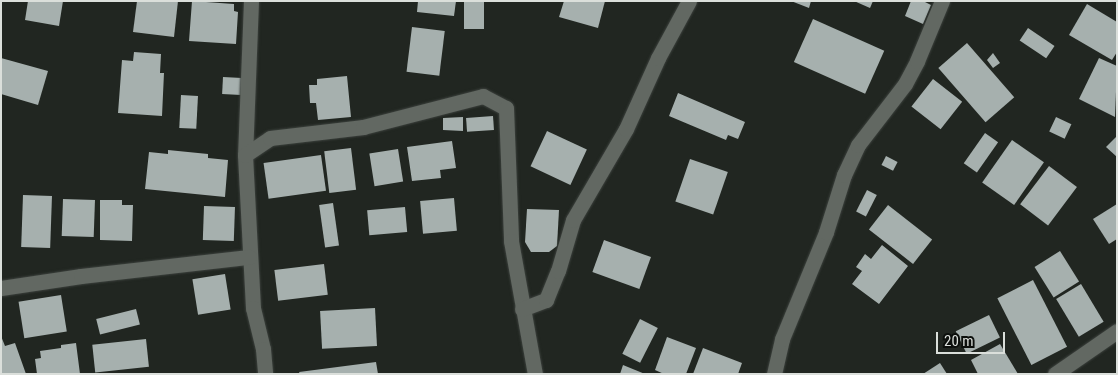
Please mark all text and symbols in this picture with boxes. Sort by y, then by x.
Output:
scale bar [938,322,1007,354]
text: 20 m [944,332,974,350]

